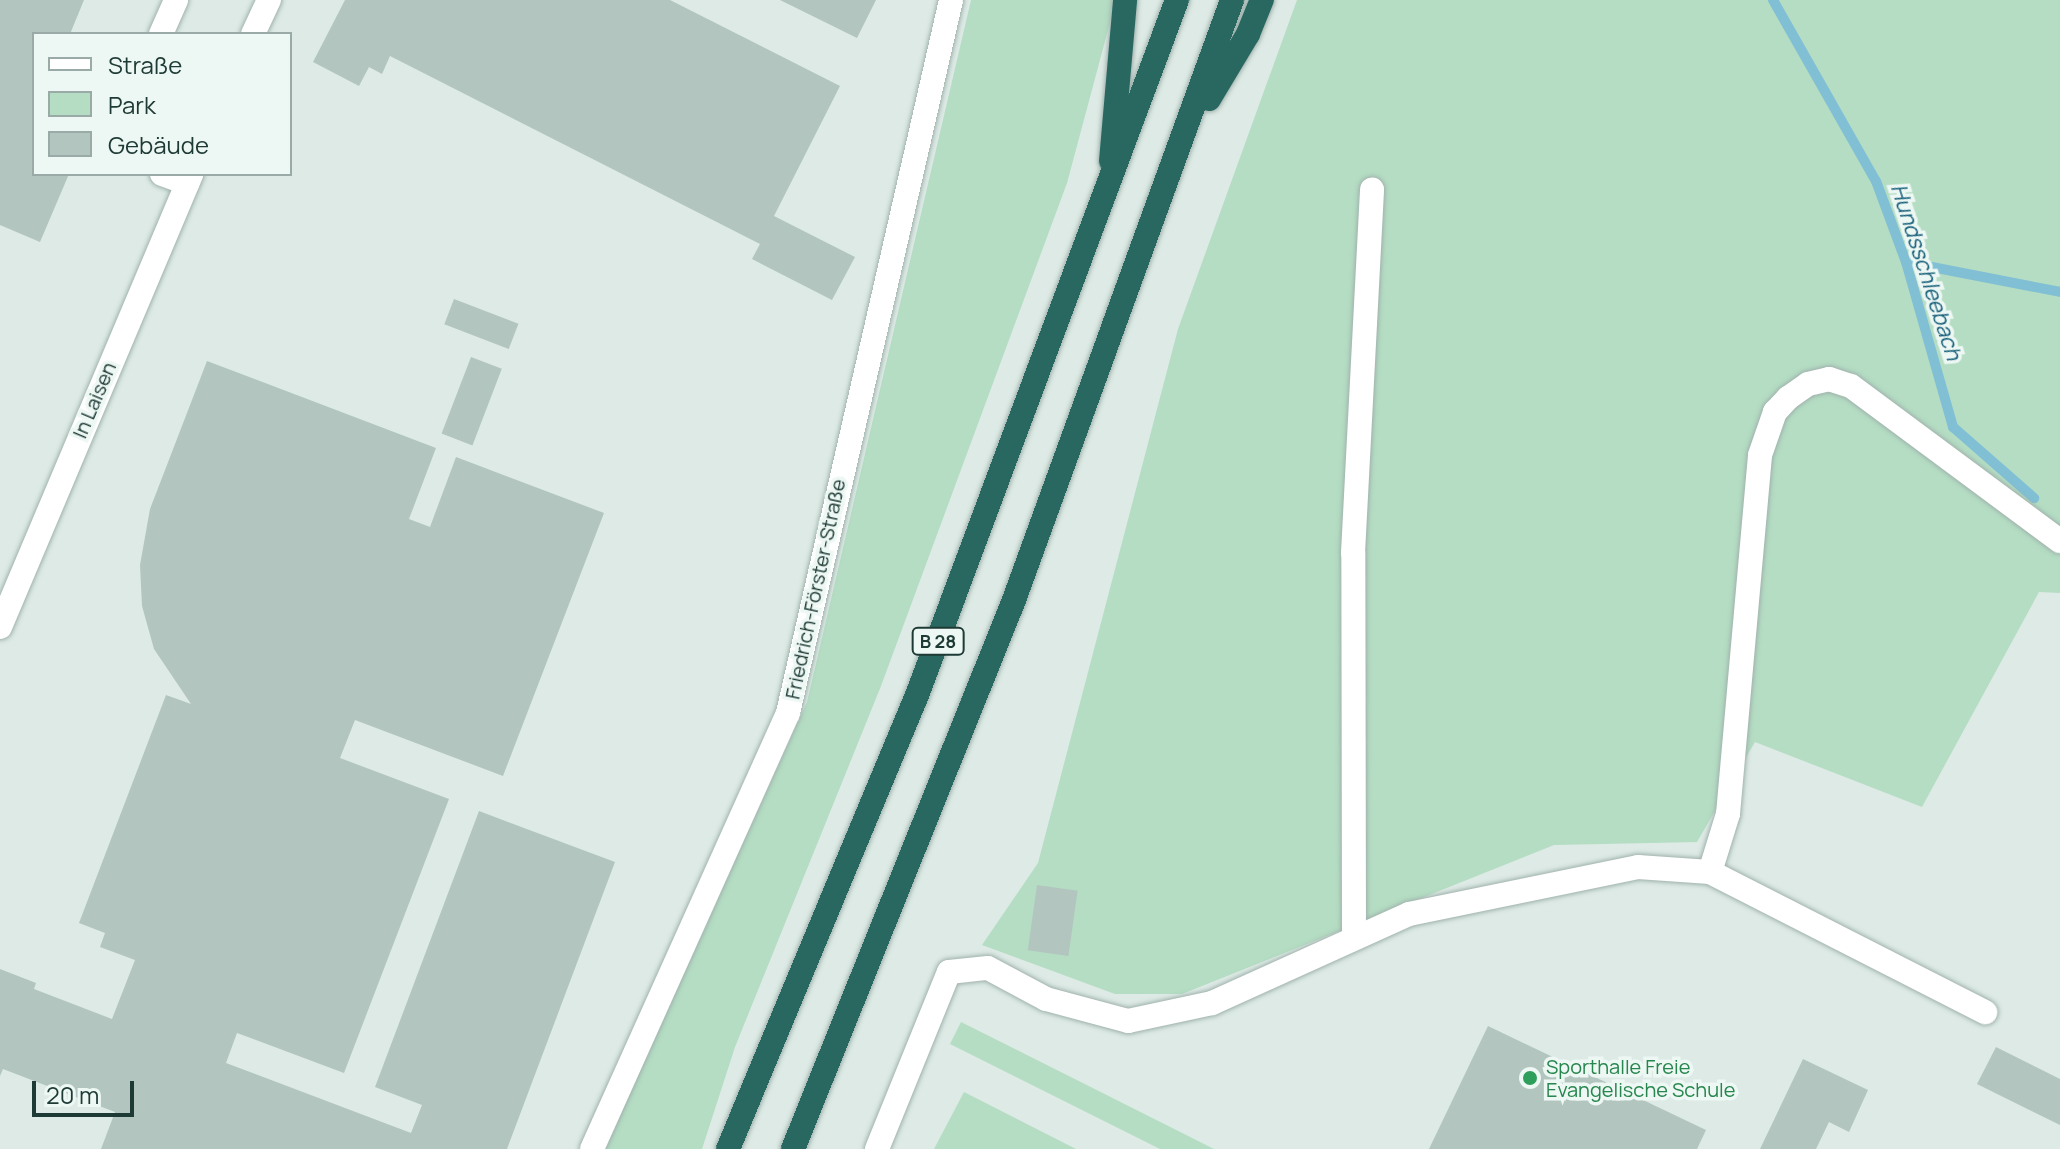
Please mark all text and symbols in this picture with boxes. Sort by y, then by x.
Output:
legend [32,32,292,176]
text: Straße [108,48,182,81]
text: Park [108,88,156,121]
text: Gebäude [108,128,209,161]
water label: Hundsschleebach [1885,180,1967,364]
street label: In Laisen [67,358,121,442]
street label: Friedrich-Förster-Straße [780,477,850,701]
road number: B 28 [910,627,966,655]
place label: Sporthalle Freie Evangelische Schule [1546,1054,1735,1101]
scale bar [36,1065,138,1115]
marker: Sporthalle Freie Evangelische Schule [1521,1069,1539,1087]
text: 20 m [46,1078,99,1111]

